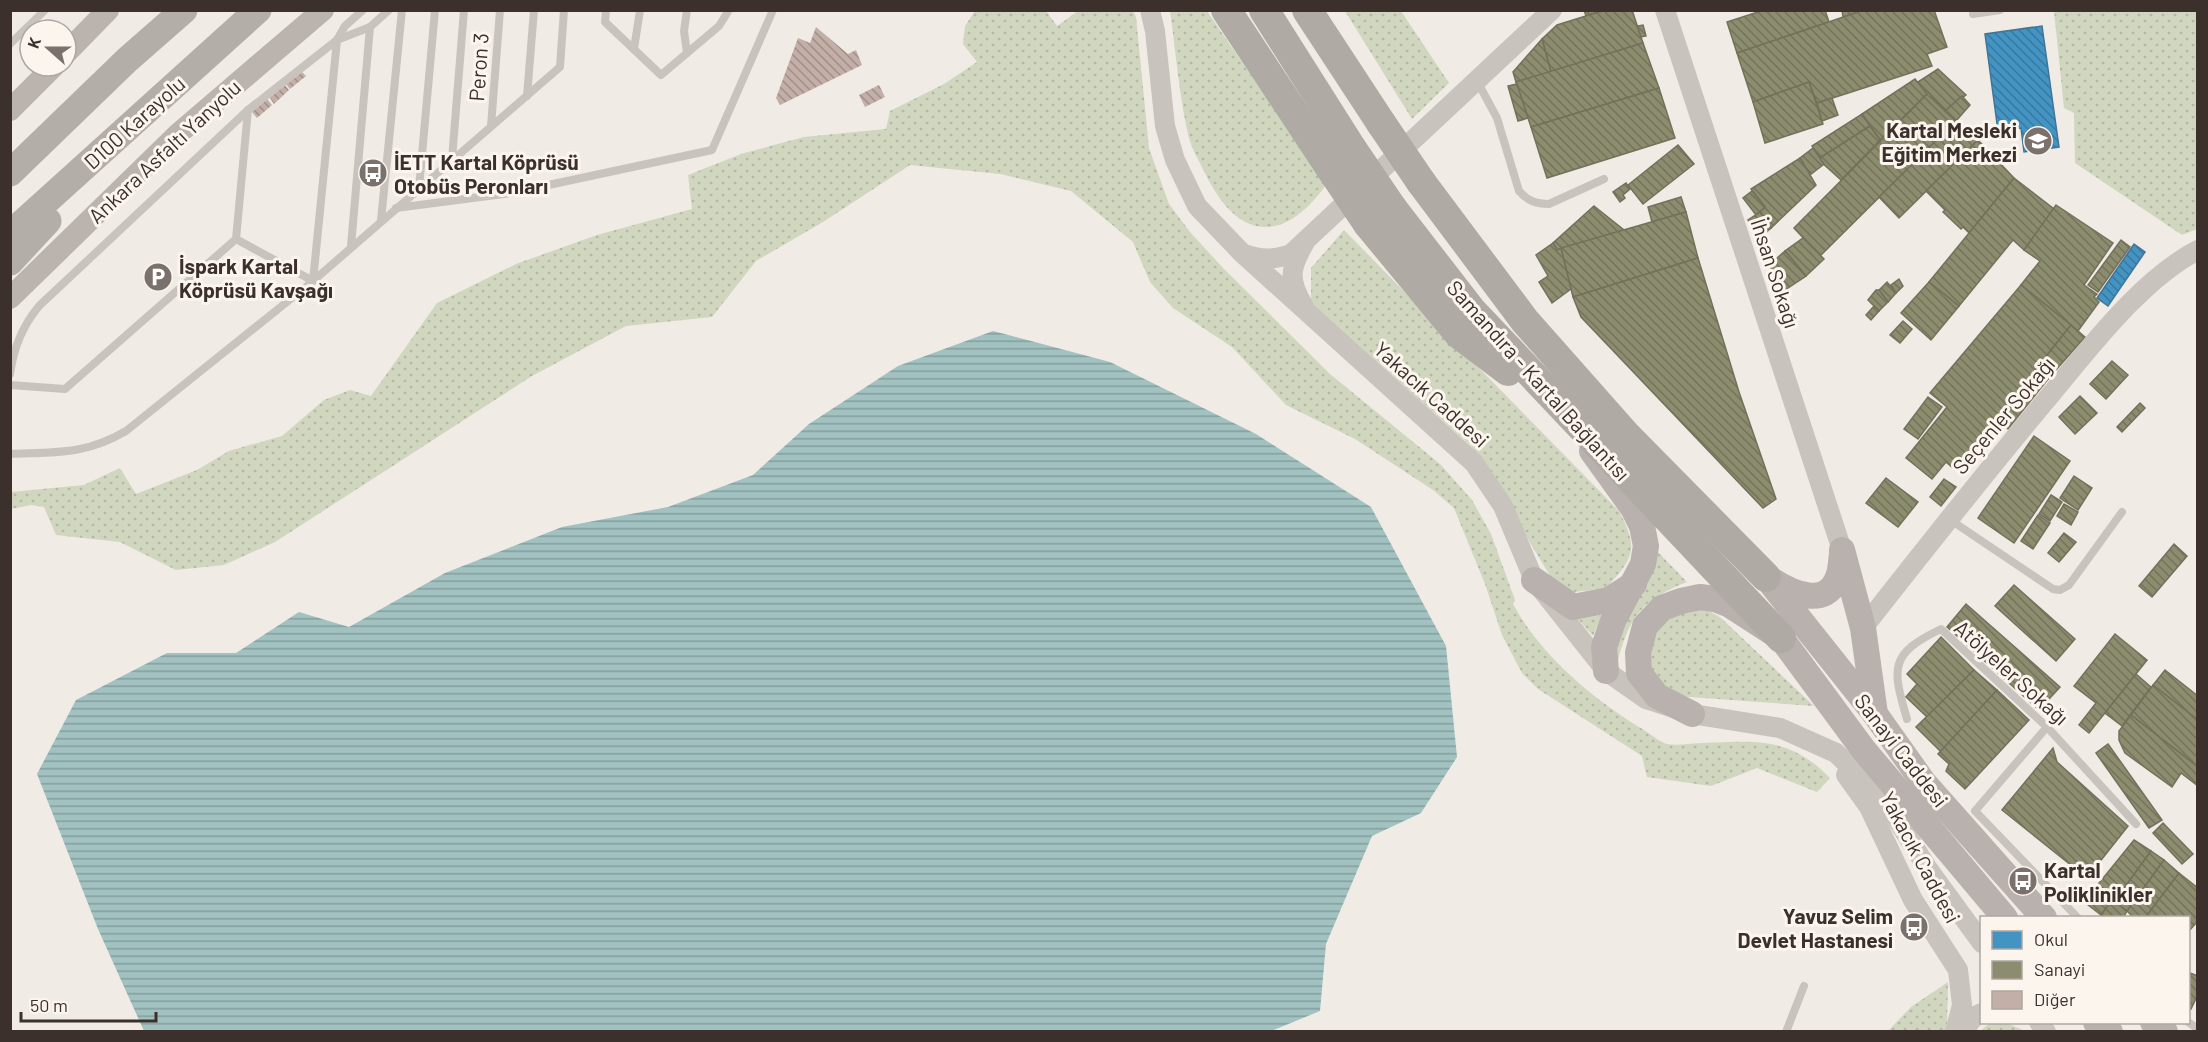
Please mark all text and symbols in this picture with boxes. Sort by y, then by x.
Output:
north arrow [18,18,78,78]
street label: Peron 3 [463,32,493,102]
text: K [23,34,44,51]
street label: D100 Karayolu [78,70,190,174]
street label: Ankara Asfaltı Yanyolu [83,74,245,228]
place label: Kartal Mesleki Eğitim Merkezi [1881,117,2017,166]
school or university icon: Kartal Mesleki Eğitim Merkezi [2022,125,2054,157]
place label: İETT Kartal Köprüsü Otobüs Peronları [394,149,579,198]
bus stop icon: İETT Kartal Köprüsü Otobüs Peronları [357,157,389,189]
street label: İhsan Sokağı [1747,215,1805,331]
place label: İspark Kartal Köprüsü Kavşağı [179,253,333,302]
parking icon: İspark Kartal Köprüsü Kavşağı [142,261,174,293]
street label: Samandıra - Kartal Bağlantısı [1443,275,1635,485]
street label: Yakacık Caddesi [1370,336,1494,452]
street label: Seçenler Sokağı [1947,351,2059,479]
street label: Atölyeler Sokağı [1950,614,2074,730]
street label: Sanayi Caddesi [1850,688,1954,812]
street label: Yakacık Caddesi [1876,787,1966,927]
place label: Kartal Poliklinikler [2044,857,2152,906]
bus stop icon: Kartal Poliklinikler [2007,865,2039,897]
place label: Yavuz Seli̇m Devlet Hastanesi̇ [1738,903,1893,952]
bus stop icon: Yavuz Seli̇m Devlet Hastanesi̇ [1898,911,1930,943]
legend [1980,916,2190,1024]
text: Okul [2034,928,2068,950]
text: Sanayi [2034,958,2085,980]
scale bar [21,985,156,1023]
text: Diğer [2034,988,2076,1010]
text: 50 m [30,994,68,1016]

